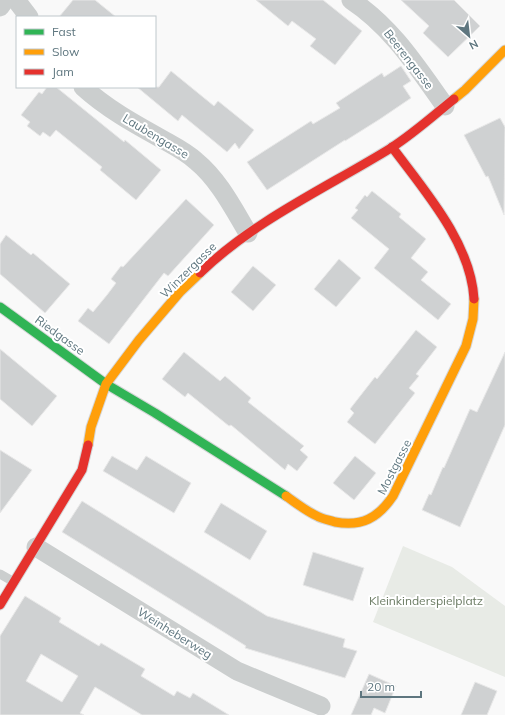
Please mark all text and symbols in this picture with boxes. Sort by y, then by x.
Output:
legend [16,16,156,88]
north arrow [449,16,489,56]
text: Fast [52,24,76,39]
street label: Beerengasse [381,26,437,92]
text: N [467,37,481,53]
text: Slow [52,44,80,59]
text: Jam [52,64,74,79]
street label: Laubengasse [120,110,192,162]
street label: Winzergasse [157,239,219,301]
street label: Riedgasse [32,312,88,358]
street label: Mostgasse [374,437,414,497]
park label: Kleinkinderspielplatz [369,593,483,608]
street label: Weinheberweg [135,604,215,662]
scale bar [361,673,421,699]
text: 20 m [367,679,395,694]

